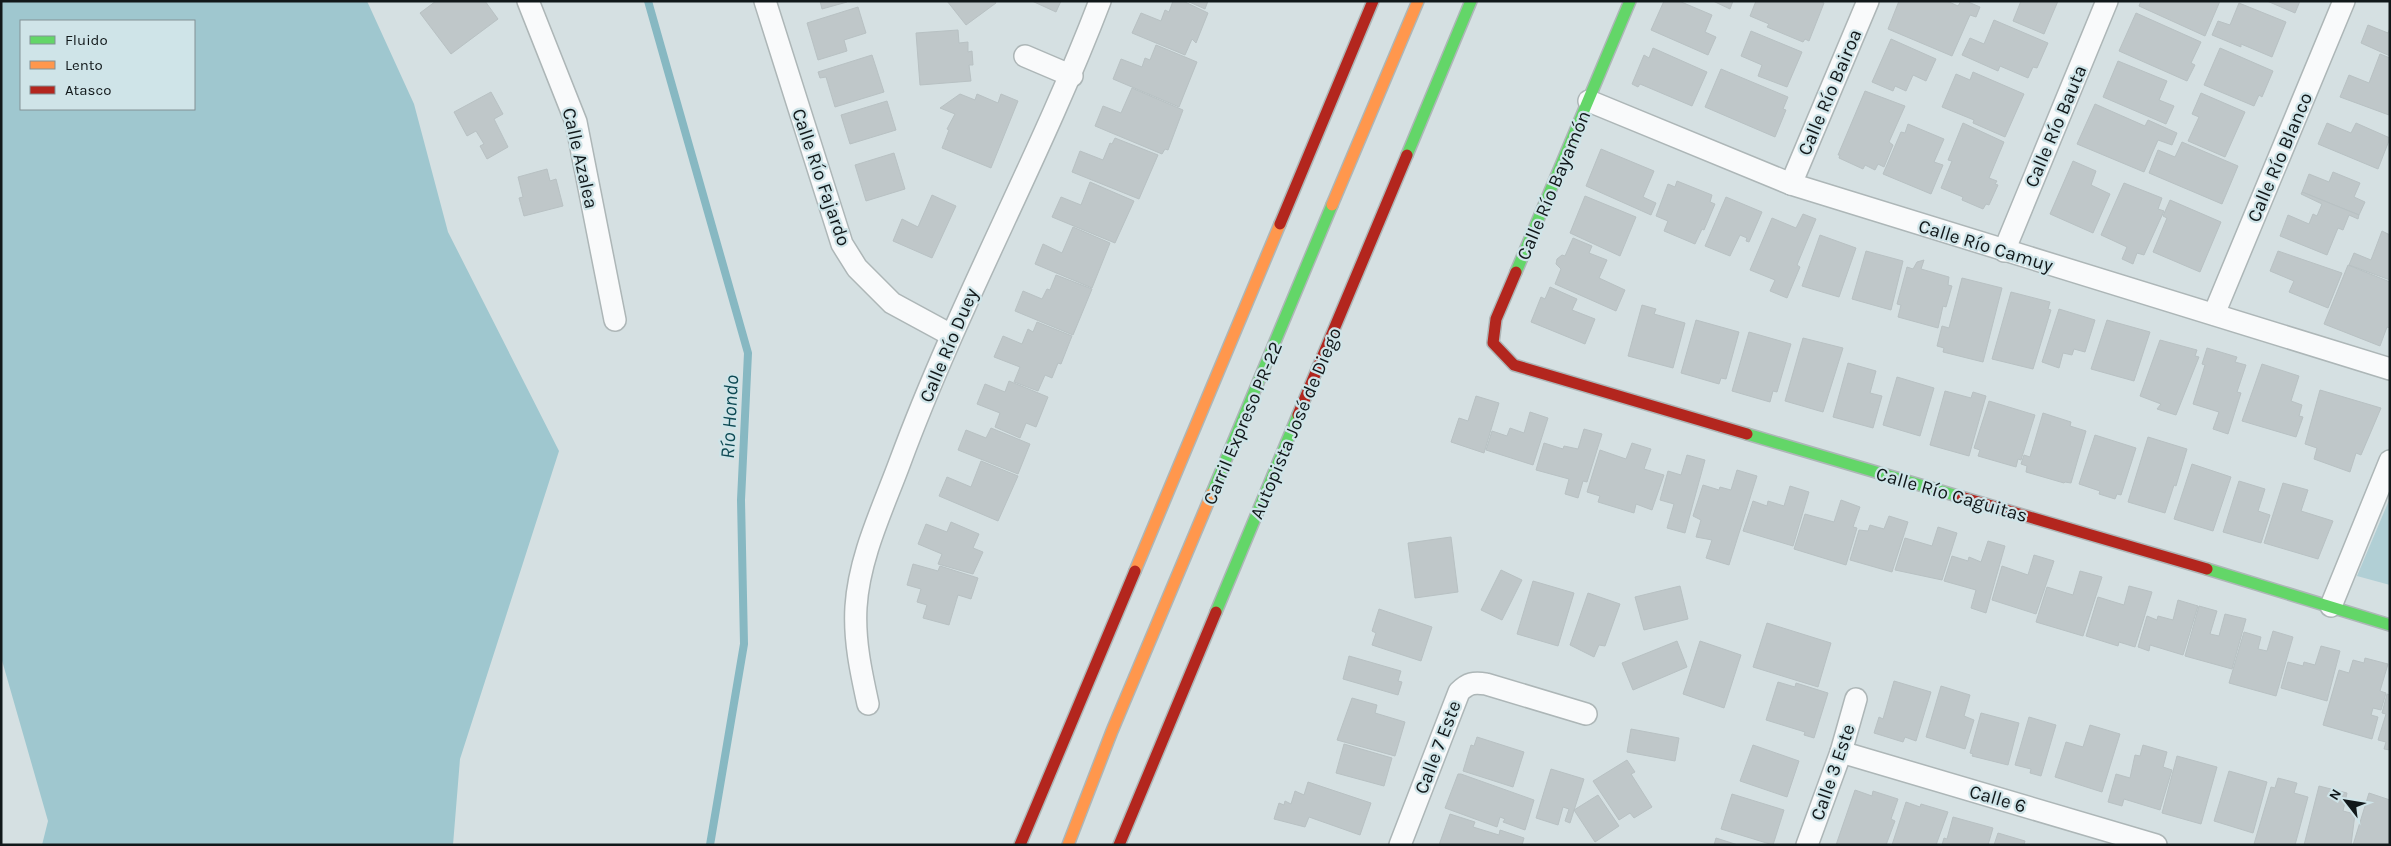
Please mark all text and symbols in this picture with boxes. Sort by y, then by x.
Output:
legend [20,20,195,110]
street label: Calle Río Bairoa [1793,26,1866,159]
text: Fluido [65,31,108,49]
text: Lento [65,56,103,74]
street label: Calle Río Bauta [2020,62,2092,191]
text: Atasco [65,81,111,99]
street label: Calle Río Blanco [2243,89,2317,225]
street label: Calle Azalea [558,106,602,211]
street label: Calle Río Fajardo [787,106,855,249]
street label: Calle Río Bayamón [1512,107,1595,264]
street label: Calle Río Camuy [1916,215,2056,277]
street label: Calle Río Duey [915,285,983,406]
street label: Autopista José de Diego [1246,324,1346,522]
street label: Carril Expreso PR-22 [1199,338,1287,508]
water label: Río Hondo [716,374,743,459]
street label: Calle Río Caguitas [1873,463,2030,527]
street label: Calle 7 Este [1410,698,1466,797]
street label: Calle 3 Este [1806,721,1860,823]
north arrow [2321,776,2371,826]
street label: Calle 6 [1967,780,2029,818]
text: N [2325,786,2345,803]

